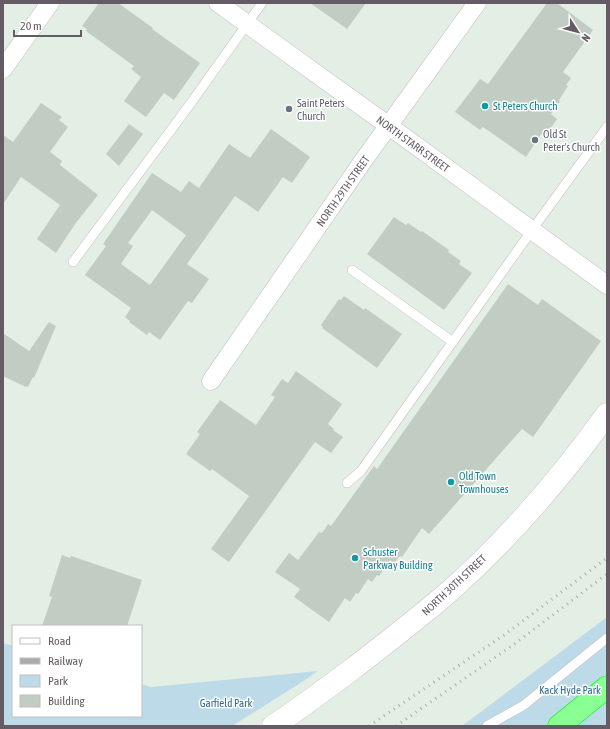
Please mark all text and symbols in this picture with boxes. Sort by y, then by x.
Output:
scale bar [14,12,81,38]
north arrow [558,12,598,52]
text: 20 m [20,19,42,33]
text: N [579,32,593,44]
place label: Saint Peters Church [297,97,345,122]
place label: St Peters Church [493,100,558,112]
marker: St Peters Church [480,101,490,111]
marker: Saint Peters Church [284,104,294,114]
street label: NORTH STARR STREET [374,114,452,175]
place label: Old St Peter's Church [543,128,600,153]
marker: Old St Peter's Church [530,135,540,145]
street label: NORTH 29TH STREET [314,153,372,229]
place label: Old Town Townhouses [459,470,509,495]
marker: Old Town Townhouses [446,477,456,487]
place label: Schuster Parkway Building [363,546,433,571]
street label: NORTH 30TH STREET [419,552,489,618]
marker: Schuster Parkway Building [350,553,360,563]
legend [12,625,142,717]
text: Road [48,634,71,648]
text: Railway [48,654,83,668]
text: Park [48,674,69,688]
park label: Kack Hyde Park [539,684,601,696]
text: Building [48,694,86,708]
park label: Garfield Park [200,697,252,709]

